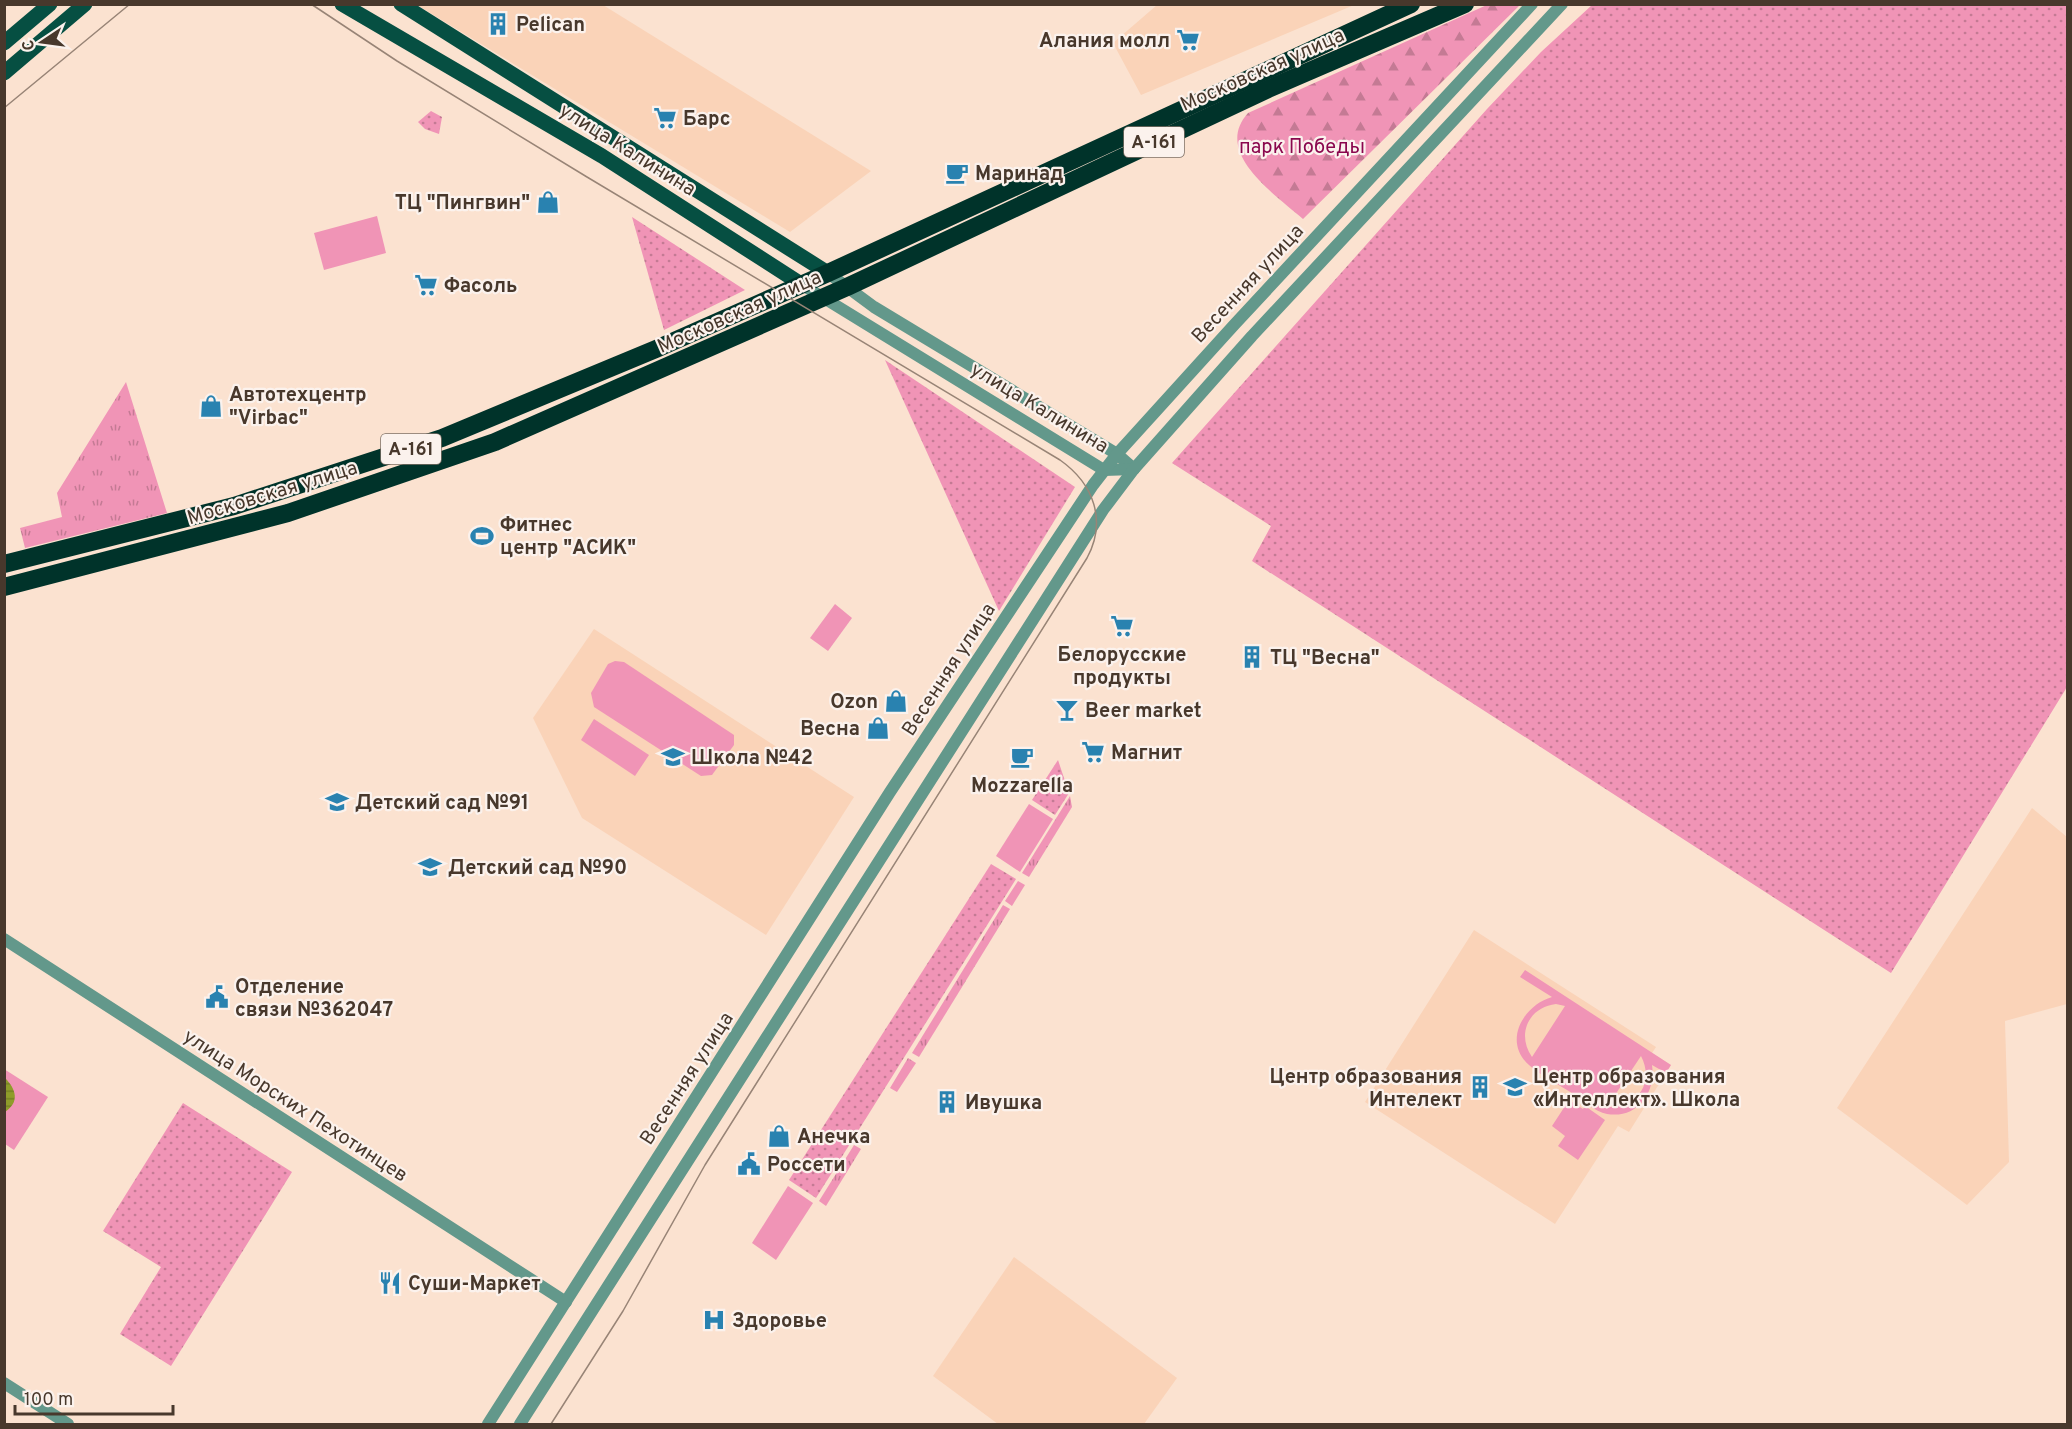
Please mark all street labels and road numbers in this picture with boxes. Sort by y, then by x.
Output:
street label: Московская улица [1177,23,1349,119]
street label: улица Калинина [554,98,700,203]
road number: А-161 [1124,127,1184,157]
street label: Весенняя улица [1187,219,1310,349]
street label: Московская улица [654,265,826,361]
street label: улица Калинина [965,357,1113,460]
road number: А-161 [381,434,441,464]
street label: Московская улица [184,456,361,532]
street label: Весенняя улица [897,599,1002,742]
street label: Весенняя улица [635,1008,740,1151]
street label: улица Морских Пехотинцев [178,1024,412,1189]

